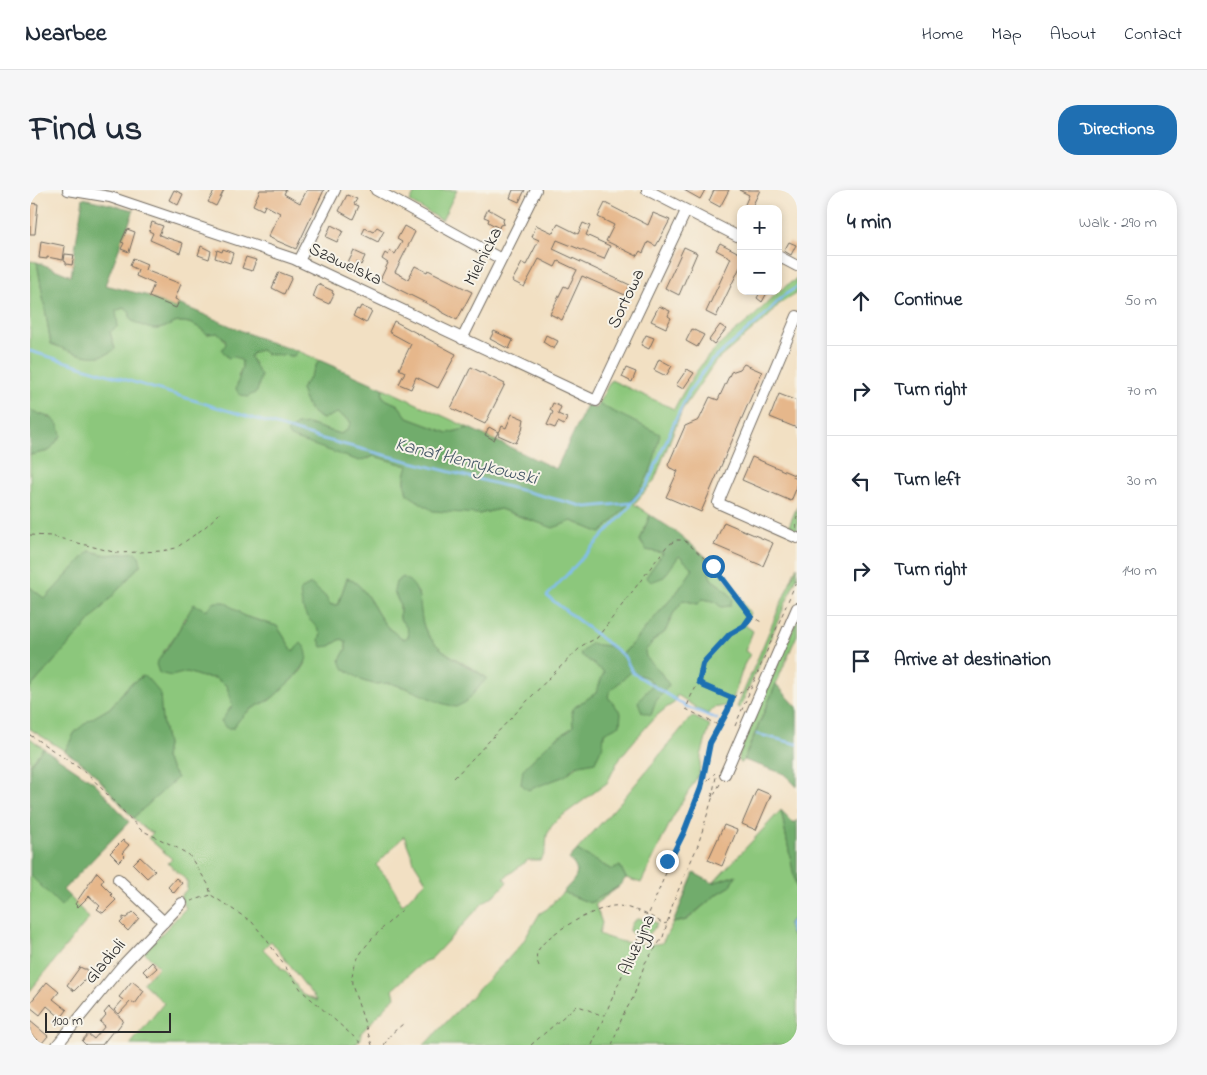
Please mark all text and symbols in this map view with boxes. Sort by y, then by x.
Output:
text: Nearbee [25,17,107,52]
text: Home [922,22,963,48]
text: Map [991,22,1022,48]
text: About [1050,22,1096,48]
text: Contact [1124,22,1182,48]
text: Find us [30,105,142,156]
button: Directions [1058,105,1177,155]
map controls [737,205,782,295]
button: + [737,205,782,250]
text: 4 min [847,208,891,238]
text: Walk · 290 m [1079,211,1157,235]
street label: Mielnicka [458,223,510,291]
street label: Szawelska [304,237,386,293]
button: − [737,250,782,295]
street label: Sortowa [602,265,652,333]
icon: ahead [847,287,875,315]
text: Continue [894,287,962,314]
text: 50 m [1125,289,1157,313]
icon: right [847,377,875,405]
text: Turn right [894,377,967,404]
text: 70 m [1127,379,1157,403]
water label: Kanał Henrykowski [392,431,541,493]
icon: left [847,467,875,495]
text: Turn left [894,467,961,494]
text: 30 m [1127,469,1157,493]
route start [702,555,725,578]
icon: right [847,557,875,585]
text: Turn right [894,557,967,584]
text: 140 m [1122,559,1157,583]
icon: arrive [847,647,875,675]
text: Arrive at destination [894,647,1051,674]
route end [656,850,679,873]
street label: Aluzyjna [613,910,663,980]
street label: Gladioli [79,934,133,990]
scale bar [45,1010,171,1033]
text: 100 m [52,1011,83,1032]

